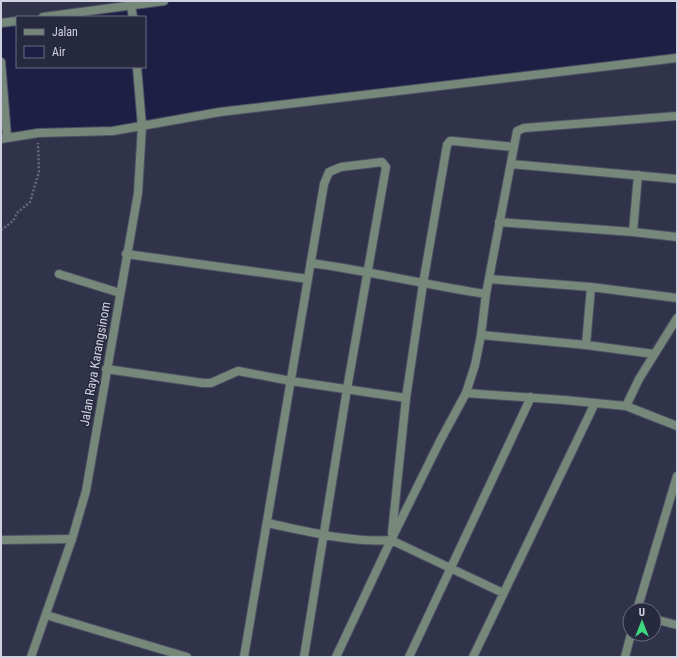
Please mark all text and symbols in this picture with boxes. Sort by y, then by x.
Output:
legend [16,16,146,68]
text: Jalan [52,25,78,39]
text: Air [52,45,66,59]
street label: Jalan Raya Karangsinom [77,301,113,427]
north arrow [622,602,662,642]
text: U [639,606,645,619]

